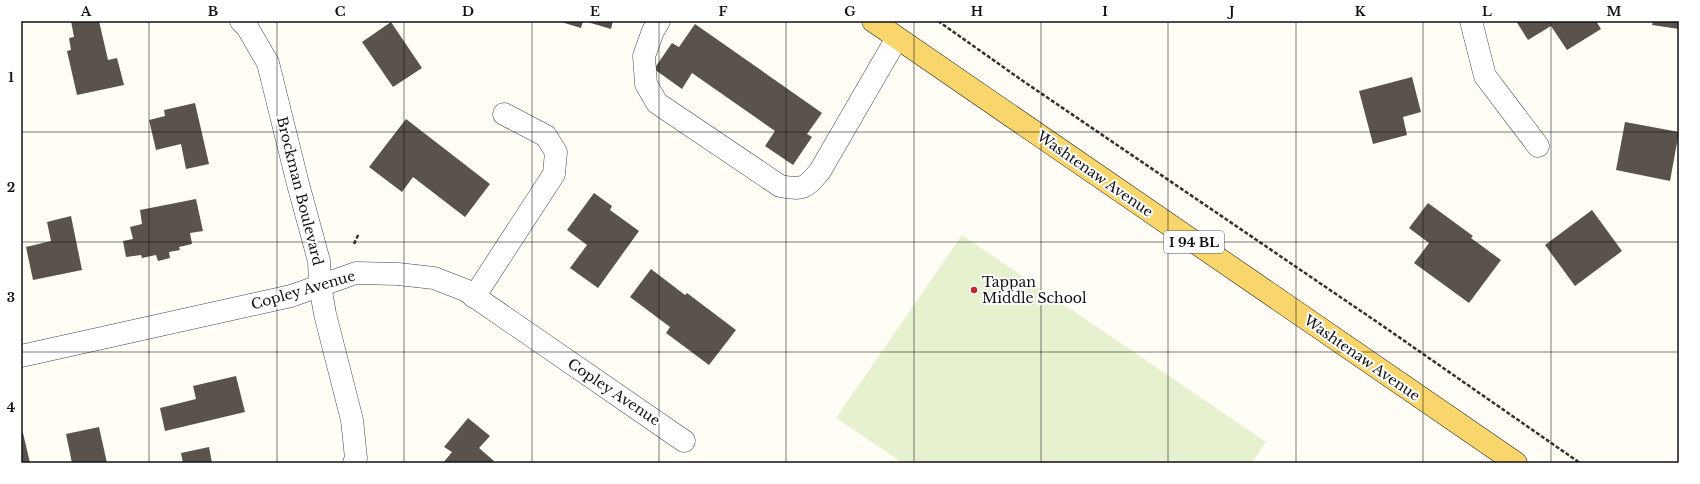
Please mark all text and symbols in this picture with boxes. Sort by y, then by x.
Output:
text: A [80,3,92,20]
text: B [208,3,218,20]
text: C [335,3,346,20]
text: D [462,3,474,20]
text: E [590,3,600,20]
text: F [719,3,728,20]
text: G [844,3,856,20]
text: H [971,3,983,20]
text: I [1102,3,1108,20]
text: J [1226,3,1235,20]
text: K [1355,3,1366,20]
text: L [1482,3,1492,20]
text: M [1607,3,1622,20]
text: 1 [8,69,14,86]
street label: Brockman Boulevard [273,115,327,268]
street label: Washtenaw Avenue [1033,127,1157,221]
text: 2 [7,179,15,196]
road number: I 94 BL [1164,231,1224,253]
street label: Copley Avenue [249,267,357,313]
place label: Tappan Middle School [982,273,1087,307]
marker: Tappan Middle School [969,285,979,295]
text: 3 [7,289,15,306]
street label: Washtenaw Avenue [1300,311,1424,405]
street label: Copley Avenue [564,354,664,430]
text: 4 [7,399,16,416]

